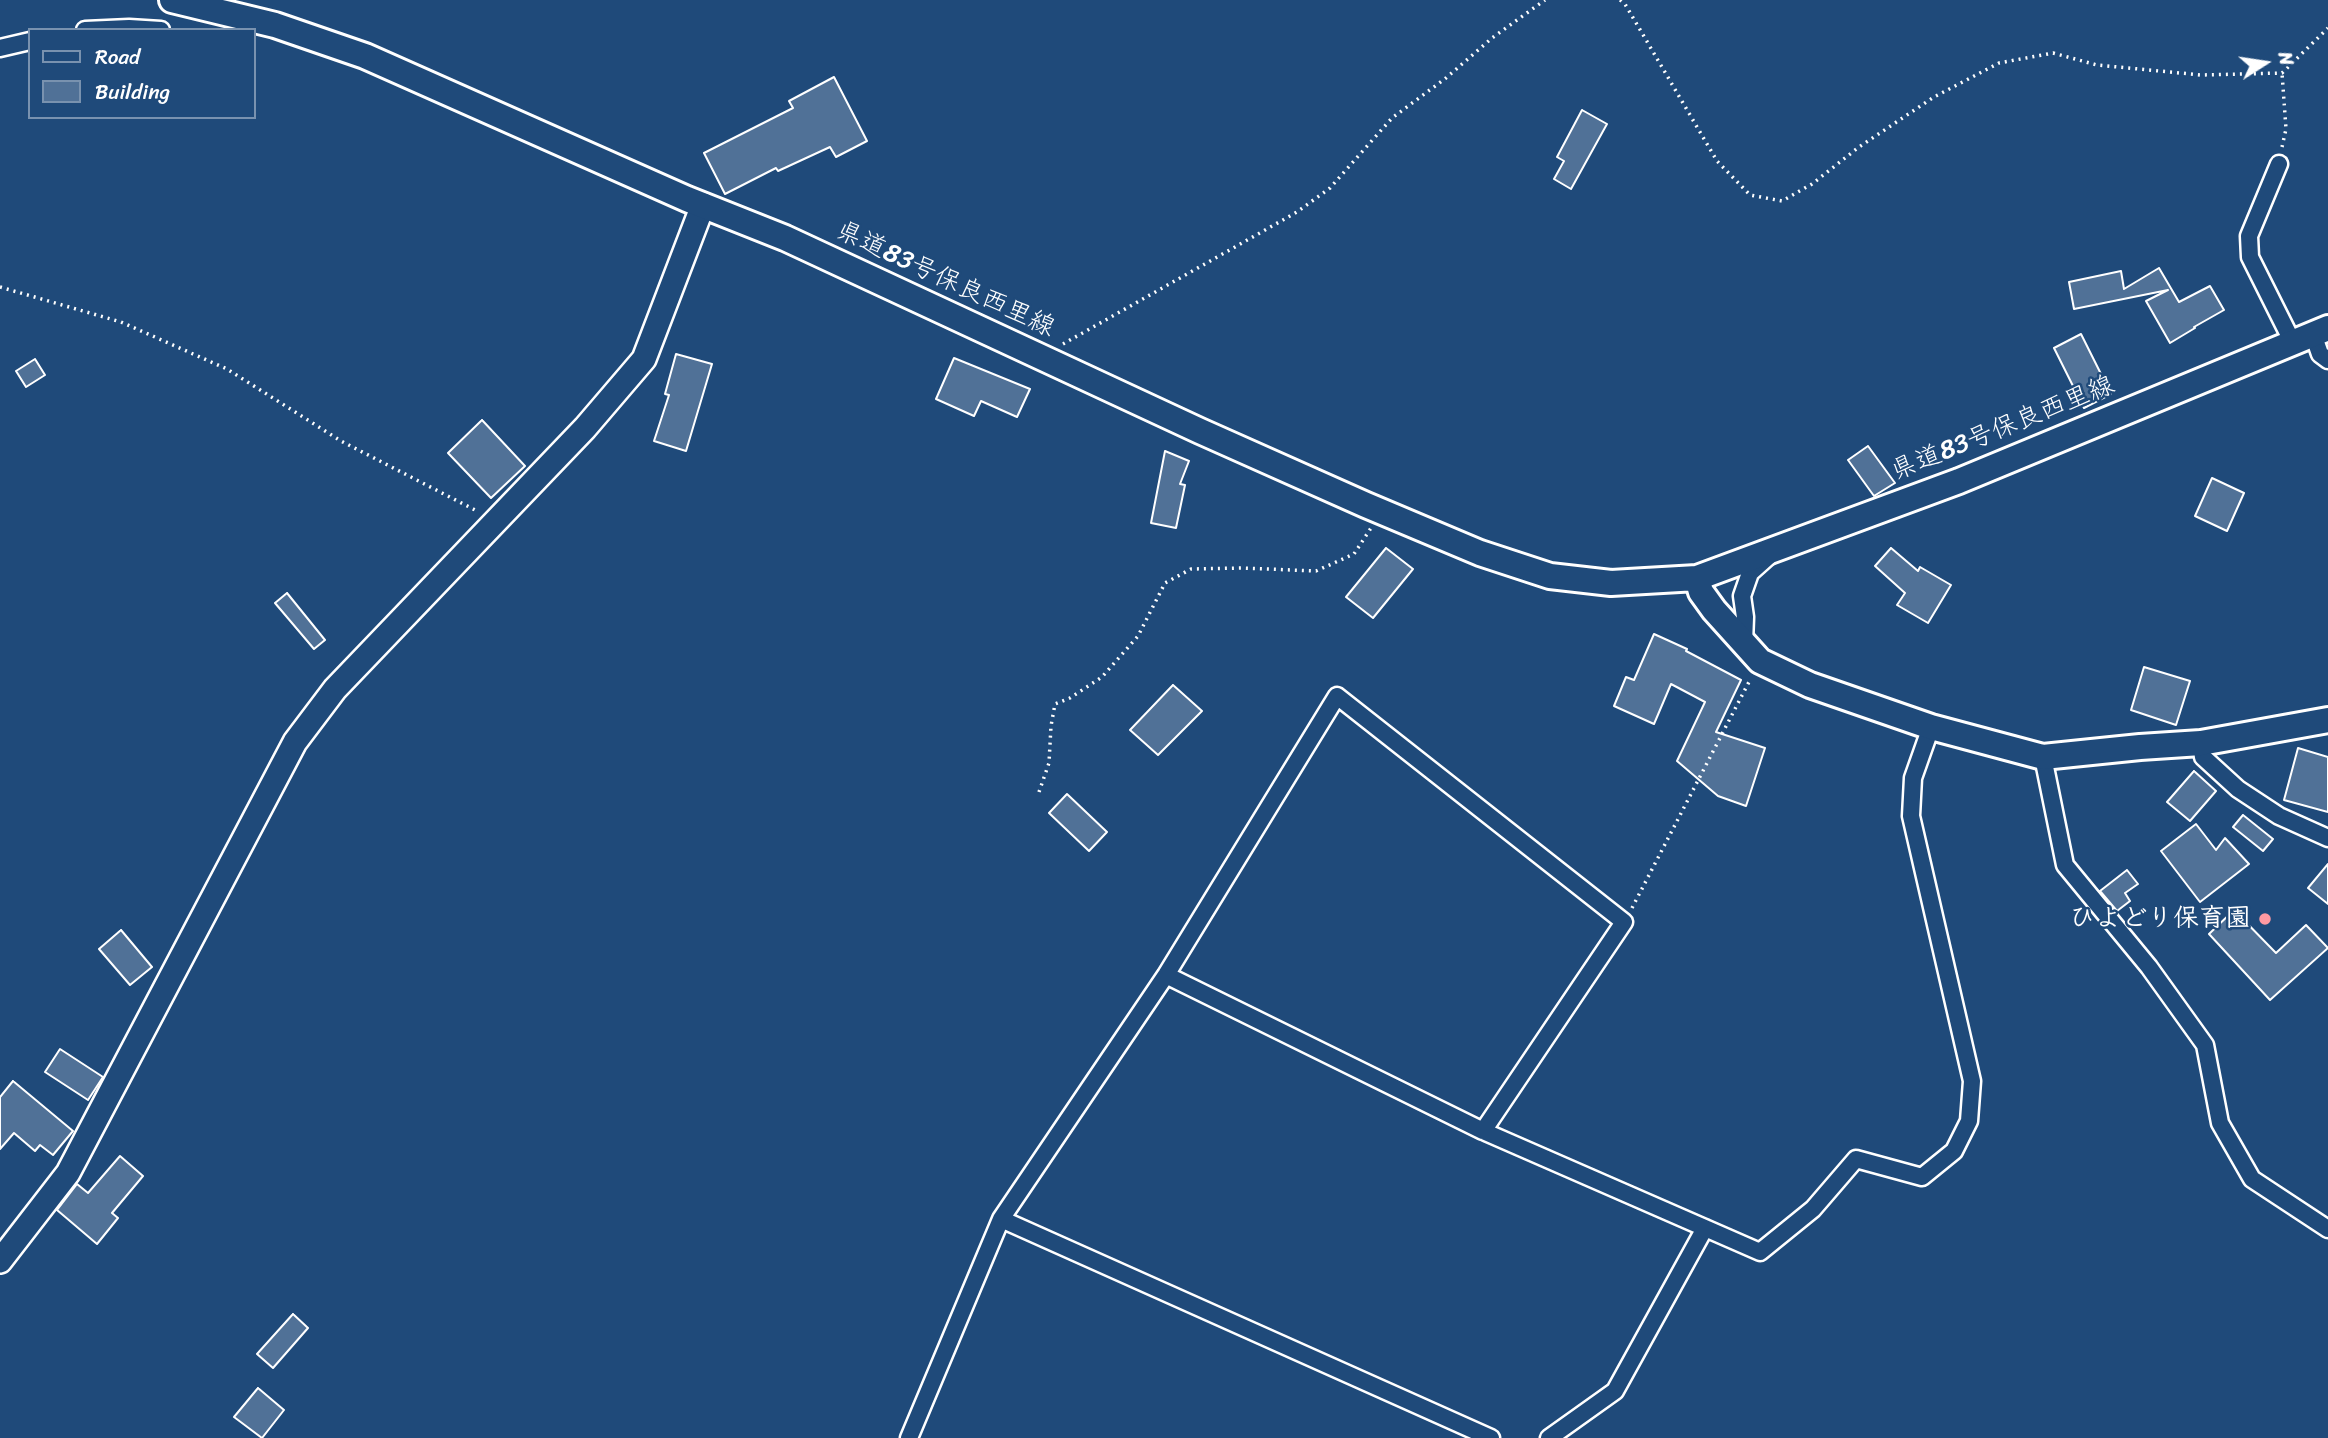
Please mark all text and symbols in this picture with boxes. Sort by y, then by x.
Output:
legend [28,28,256,119]
north arrow [2230,28,2300,98]
text: Road [95,38,140,76]
text: N [2269,49,2304,68]
text: Building [95,73,170,111]
street label: 県道83号保良西里線 [831,216,1059,344]
street label: 県道83号保良西里線 [1887,370,2119,488]
place label: ひよどり保育園 [2069,903,2251,935]
marker: ひよどり保育園 [2257,911,2273,927]

